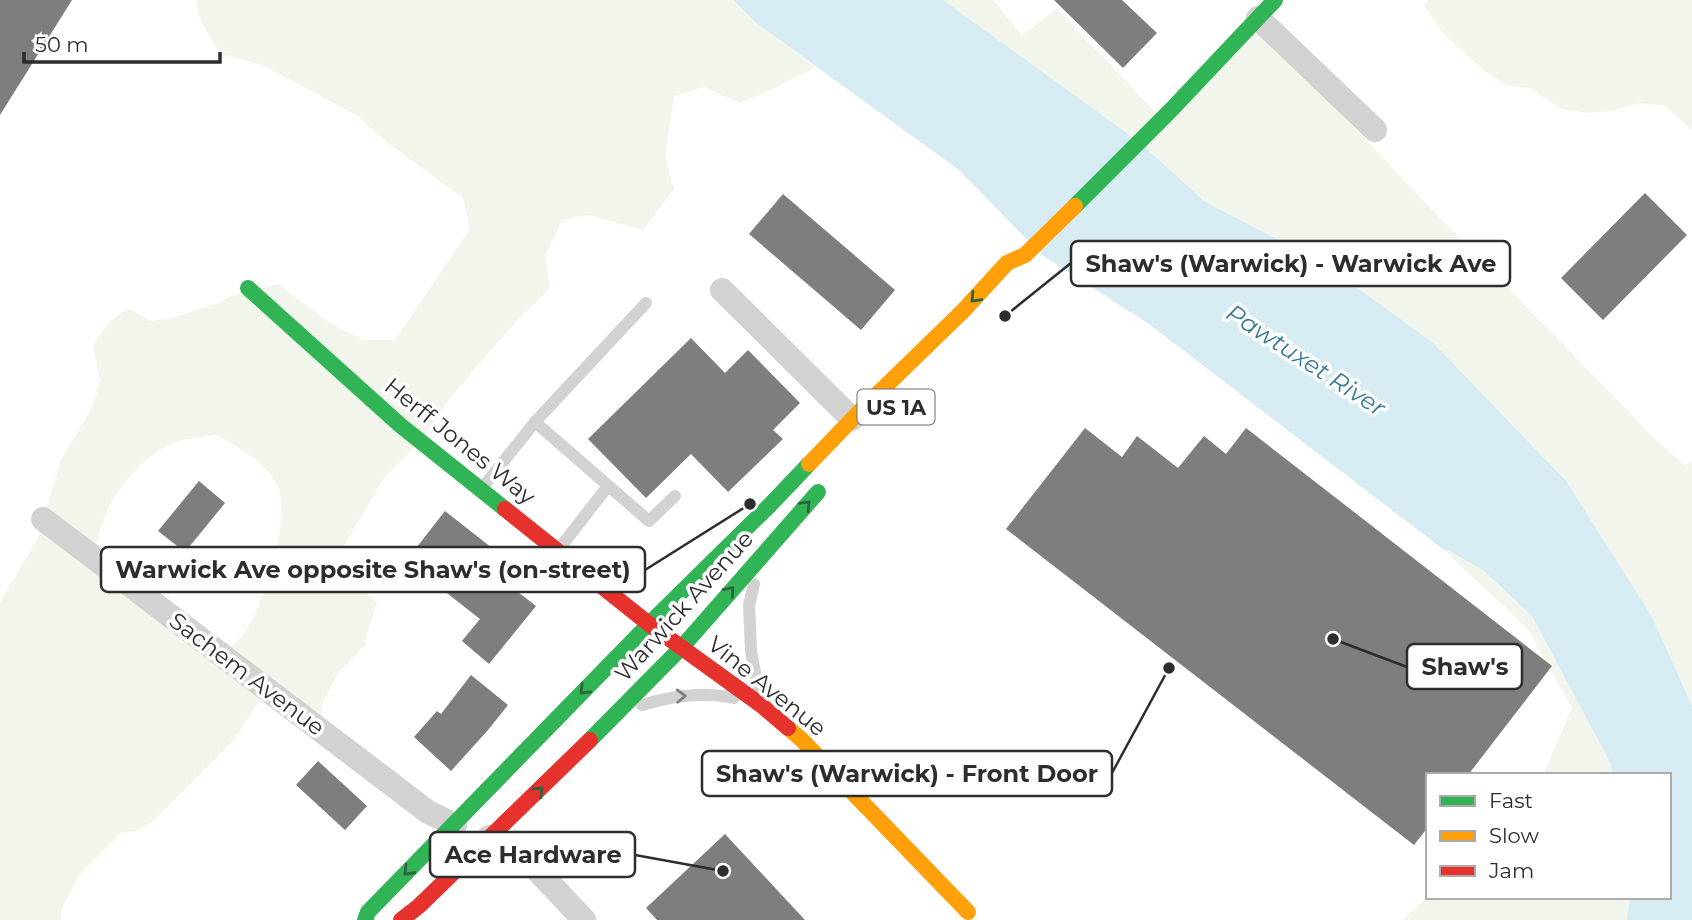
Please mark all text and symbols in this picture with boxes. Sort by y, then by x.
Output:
scale bar [24,21,220,65]
text: 50 m [35,32,89,57]
callout: Shaw's (Warwick) - Warwick Ave [1071,241,1510,286]
text: Shaw's (Warwick) - Warwick Ave [1086,249,1496,278]
one-way arrow [970,290,983,303]
water label: Pawtuxet River [1221,298,1392,423]
street label: Herff Jones Way [379,372,541,511]
road number: US 1A [858,390,934,424]
one-way arrow [797,500,810,513]
street label: Warwick Avenue [609,525,759,687]
callout: Warwick Ave opposite Shaw's (on-street) [101,547,645,592]
text: Warwick Ave opposite Shaw's (on-street) [115,555,631,584]
one-way arrow [722,586,734,599]
street label: Sachem Avenue [164,607,330,741]
street label: Vine Avenue [702,630,832,742]
callout: Shaw's [1407,644,1522,689]
text: Shaw's [1421,652,1509,681]
one-way arrow [579,681,592,694]
one-way arrow [676,689,687,704]
callout: Shaw's (Warwick) - Front Door [702,751,1112,796]
text: Shaw's (Warwick) - Front Door [716,759,1098,788]
legend [1426,773,1671,899]
one-way arrow [531,786,544,799]
text: Fast [1489,788,1533,813]
text: Slow [1489,823,1539,848]
callout: Ace Hardware [430,832,635,877]
text: Ace Hardware [443,840,622,869]
text: Jam [1488,858,1534,883]
one-way arrow [403,863,416,876]

